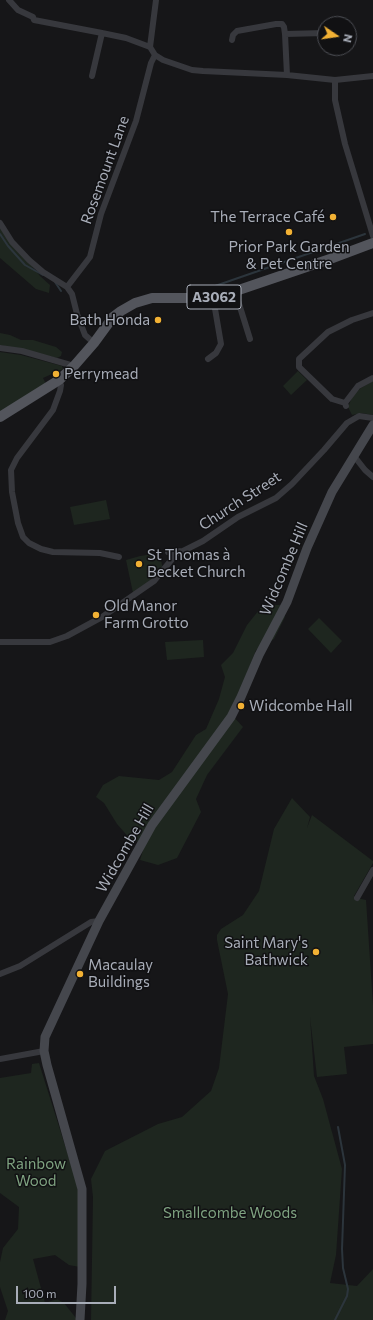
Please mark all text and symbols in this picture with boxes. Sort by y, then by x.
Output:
north arrow [317,16,357,56]
text: N [341,33,355,44]
street label: Rosemount Lane [77,113,133,227]
place label: The Terrace Café [210,208,325,226]
marker: The Terrace Café [328,212,338,222]
marker: Prior Park Garden & Pet Centre [284,227,294,237]
place label: Prior Park Garden & Pet Centre [228,238,350,273]
road number: A3062 [187,285,241,309]
place label: Bath Honda [70,311,150,329]
marker: Bath Honda [153,315,163,325]
place label: Perrymead [64,365,138,383]
marker: Perrymead [51,369,61,379]
street label: Church Street [196,468,284,534]
street label: Widcombe Hill [256,520,312,618]
place label: St Thomas à Becket Church [147,546,246,581]
marker: St Thomas à Becket Church [134,559,144,569]
place label: Old Manor Farm Grotto [104,597,189,632]
marker: Old Manor Farm Grotto [91,610,101,620]
place label: Widcombe Hall [249,697,353,715]
marker: Widcombe Hall [236,701,246,711]
street label: Widcombe Hill [92,800,158,896]
place label: Saint Mary's Bathwick [224,934,308,969]
marker: Saint Mary's Bathwick [311,947,321,957]
place label: Macaulay Buildings [88,956,153,991]
marker: Macaulay Buildings [75,969,85,979]
park label: Rainbow Wood [6,1155,66,1190]
park label: Smallcombe Woods [163,1204,297,1222]
scale bar [18,1278,118,1304]
text: 100 m [23,1286,57,1300]

